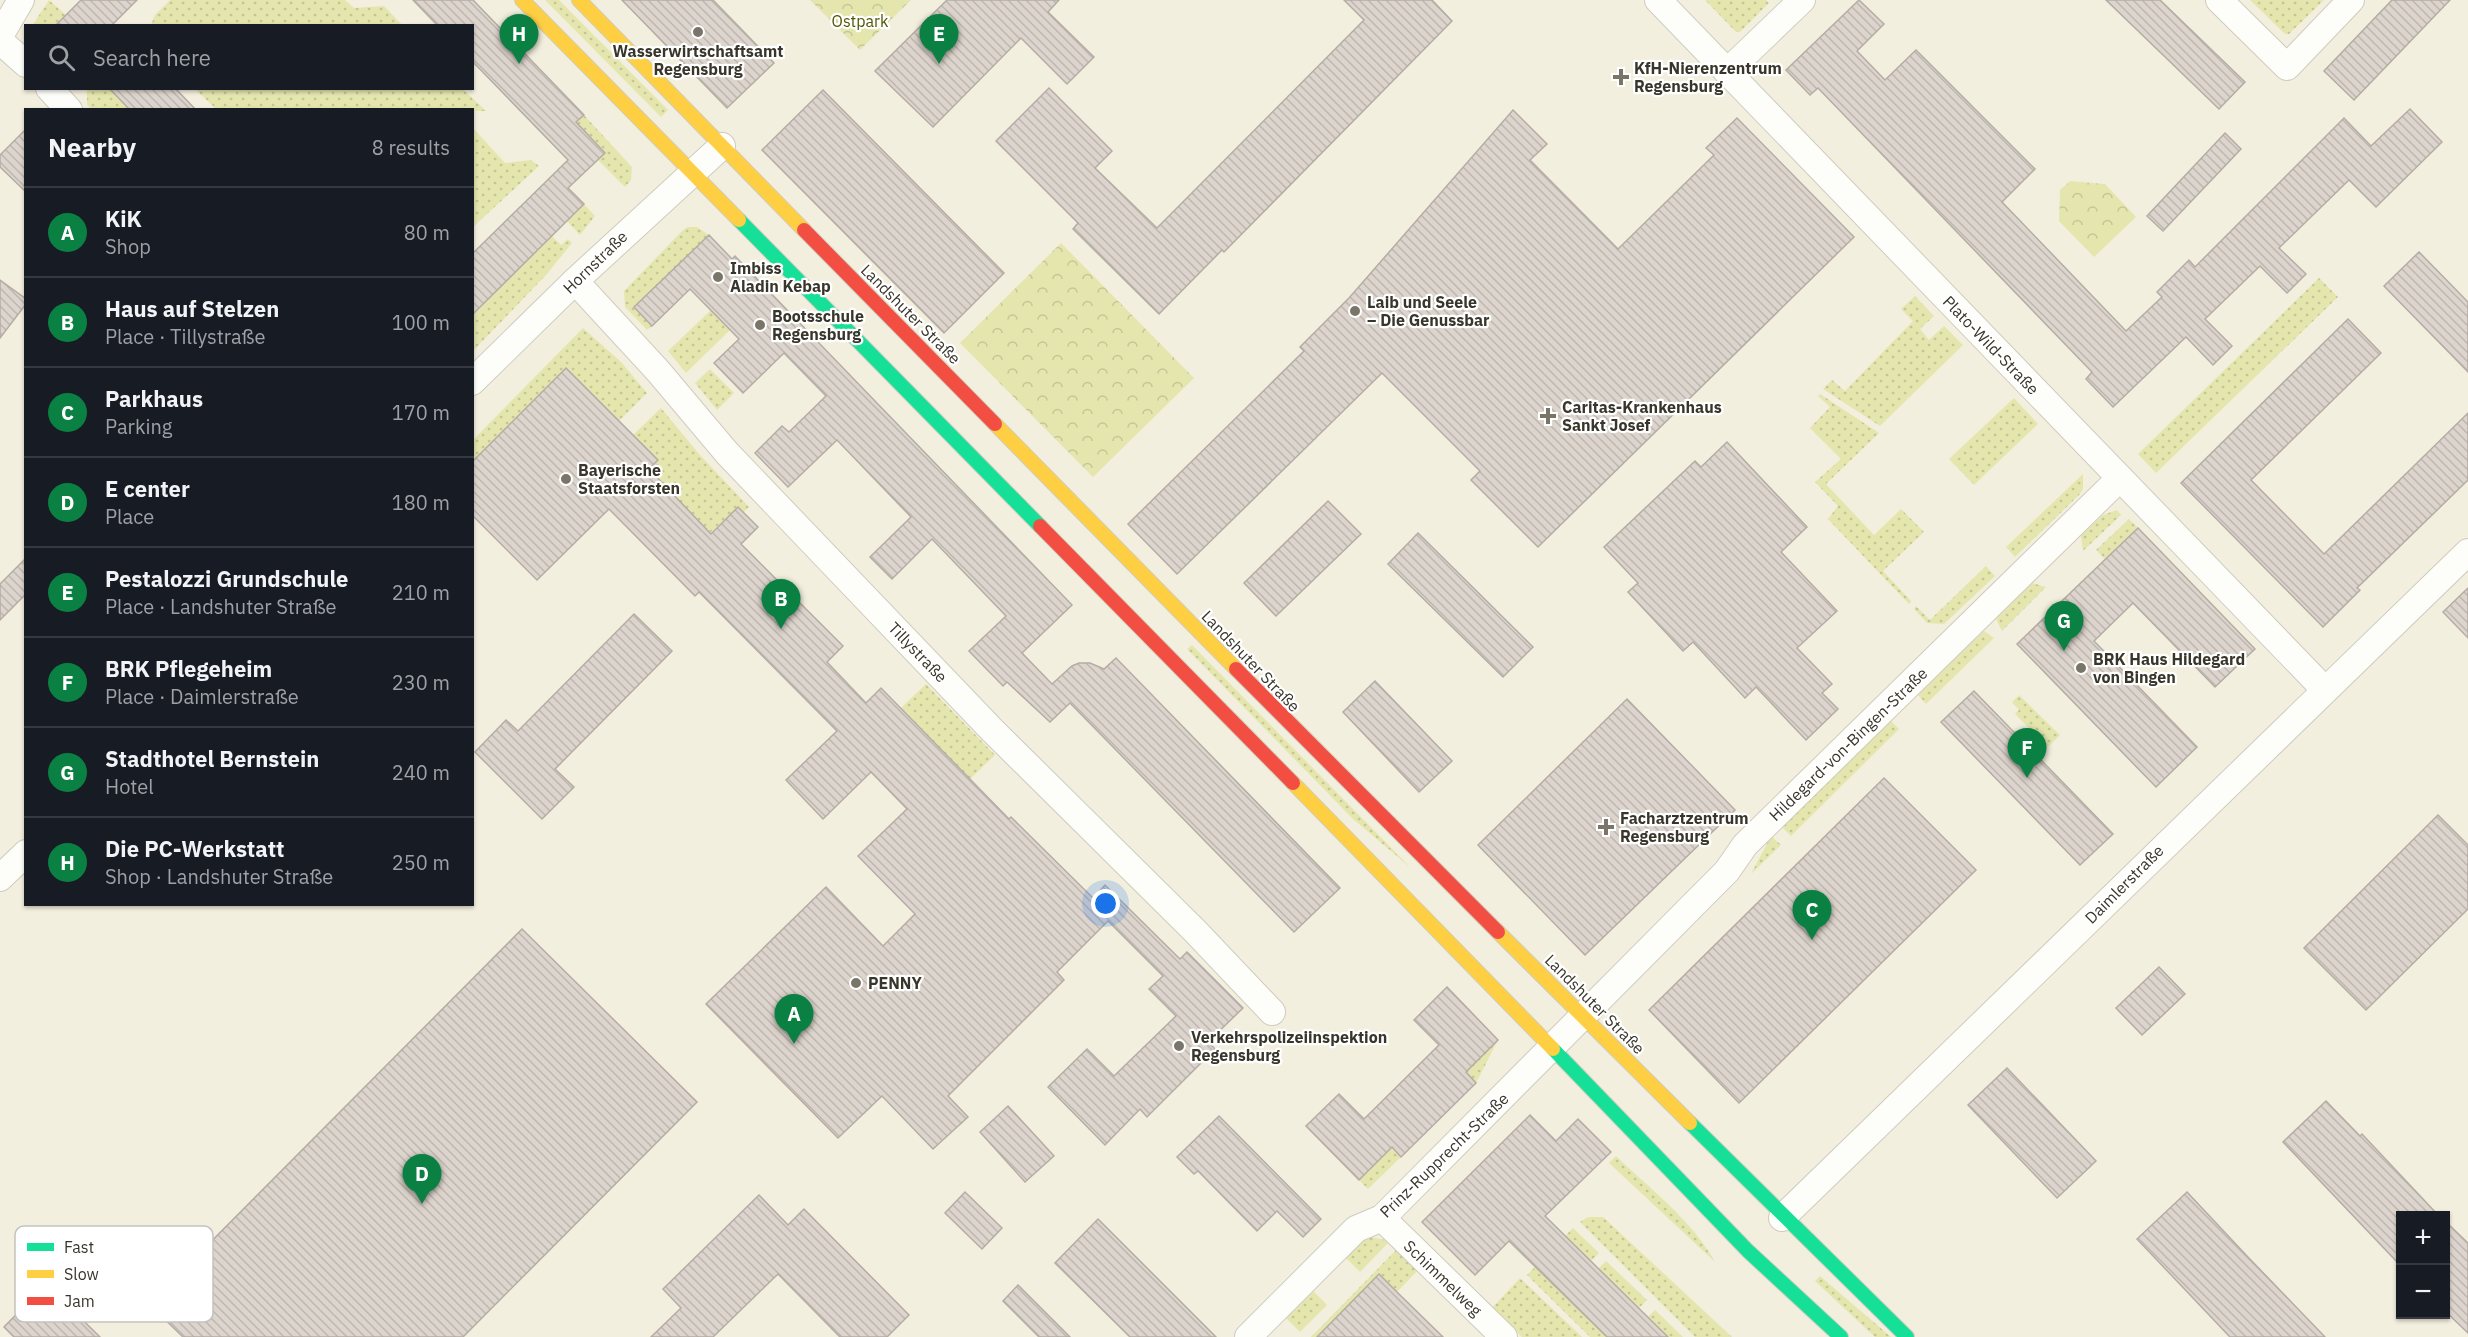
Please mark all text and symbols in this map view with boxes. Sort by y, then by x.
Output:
park label: Ostpark [832,11,889,31]
pin: H [500,14,538,64]
pin: E [920,14,958,64]
search box [24,24,474,90]
marker: Wasserwirtschaftsamt Regensburg [691,25,705,39]
icon: search [45,41,78,74]
place label: Wasserwirtschaftsamt Regensburg [613,41,783,79]
text: Search here [93,43,211,72]
place label: KfH-Nierenzentrum Regensburg [1634,58,1782,96]
marker: KfH-Nierenzentrum Regensburg [1612,68,1630,86]
text: Nearby [48,130,136,164]
text: 8 results [372,134,450,161]
text: KiK [105,204,142,233]
text: A [61,219,74,246]
text: 80 m [404,219,450,246]
street label: Hornstraße [559,226,632,298]
text: Shop [105,233,151,260]
place label: Imbiss Aladin Kebap [730,258,831,296]
street label: Landshuter Straße [857,260,965,368]
marker: Imbiss Aladin Kebap [711,270,725,284]
street label: Plato-Wild-Straße [1939,291,2043,399]
place label: Laib und Seele – Die Genussbar [1367,292,1490,330]
text: Haus auf Stelzen [105,294,279,323]
marker: Laib und Seele – Die Genussbar [1348,304,1362,318]
place label: Bootsschule Regensburg [772,306,864,344]
text: B [61,309,74,336]
text: 100 m [392,309,450,336]
marker: Bootsschule Regensburg [753,318,767,332]
text: Place · Tillystraße [105,323,265,350]
text: Parkhaus [105,384,203,413]
place label: Caritas-Krankenhaus Sankt Josef [1562,397,1722,435]
text: C [61,399,74,426]
text: 170 m [392,399,450,426]
marker: Caritas-Krankenhaus Sankt Josef [1539,407,1557,425]
text: Parking [105,413,172,440]
place label: Bayerische Staatsforsten [578,460,680,498]
marker: Bayerische Staatsforsten [559,472,573,486]
text: E center [105,474,190,503]
text: D [61,489,74,516]
text: 180 m [392,489,450,516]
text: Place [105,503,154,530]
text: Pestalozzi Grundschule [105,564,348,593]
text: E [61,579,74,606]
text: 210 m [392,579,450,606]
pin: B [762,580,800,629]
text: Place · Landshuter Straße [105,593,337,620]
pin: G [2044,602,2084,651]
street label: Landshuter Straße [1198,606,1305,716]
street label: Tillystraße [884,618,952,687]
place label: BRK Haus Hildegard von Bingen [2093,649,2245,687]
text: BRK Pflegeheim [105,654,272,683]
marker: BRK Haus Hildegard von Bingen [2074,661,2088,675]
street label: Hildegard-von-Bingen-Straße [1765,663,1931,825]
text: F [62,669,73,696]
text: 230 m [392,669,450,696]
text: Place · Daimlerstraße [105,683,299,710]
pin: F [2008,728,2046,778]
text: Stadthotel Bernstein [105,744,319,773]
text: G [60,759,75,786]
text: 240 m [392,759,450,786]
text: Hotel [105,773,154,800]
place label: Facharztzentrum Regensburg [1620,808,1749,846]
marker: Facharztzentrum Regensburg [1597,818,1615,836]
text: Die PC-Werkstatt [105,834,284,863]
street label: Daimlerstraße [2081,840,2168,927]
text: H [60,849,75,876]
text: 250 m [392,849,450,876]
text: Shop · Landshuter Straße [105,863,333,890]
your location [1091,889,1120,918]
pin: C [1792,890,1832,940]
street label: Landshuter Straße [1541,950,1649,1058]
place label: PENNY [868,973,922,993]
marker: PENNY [849,976,863,990]
pin: A [774,994,814,1044]
place label: Verkehrspolizeiinspektion Regensburg [1191,1027,1387,1065]
marker: Verkehrspolizeiinspektion Regensburg [1172,1039,1186,1053]
street label: Prinz-Rupprecht-Straße [1375,1088,1513,1222]
pin: D [402,1154,442,1204]
map controls [2396,1211,2450,1319]
button: + [2396,1211,2450,1265]
legend [15,1226,213,1322]
street label: Schimmelweg [1400,1236,1487,1321]
text: Fast [64,1237,94,1257]
text: Slow [64,1264,99,1284]
button: − [2396,1265,2450,1319]
text: Jam [64,1291,95,1311]

